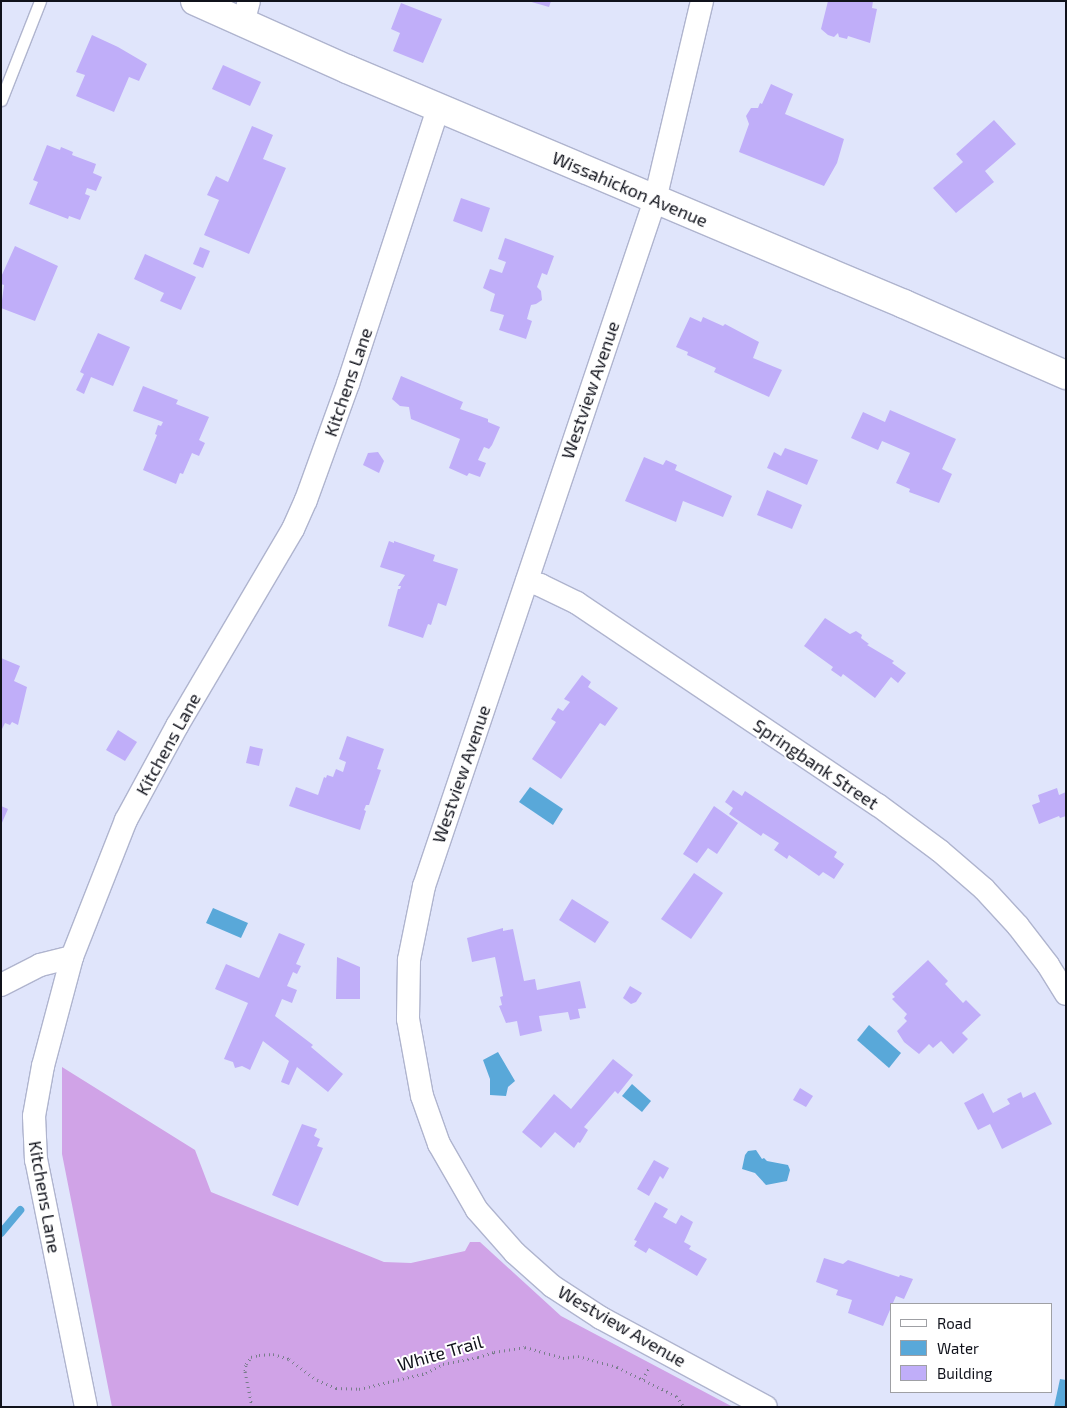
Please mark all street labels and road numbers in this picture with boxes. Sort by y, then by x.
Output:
street label: Wissahickon Avenue [549,146,711,232]
street label: Westview Avenue [556,318,624,462]
street label: Kitchens Lane [319,325,377,439]
street label: Kitchens Lane [131,689,205,799]
street label: Westview Avenue [427,702,495,846]
street label: Springbank Street [749,714,883,814]
street label: Kitchens Lane [24,1139,66,1255]
street label: Westview Avenue [554,1280,690,1372]
street label: White Trail [395,1330,485,1376]

